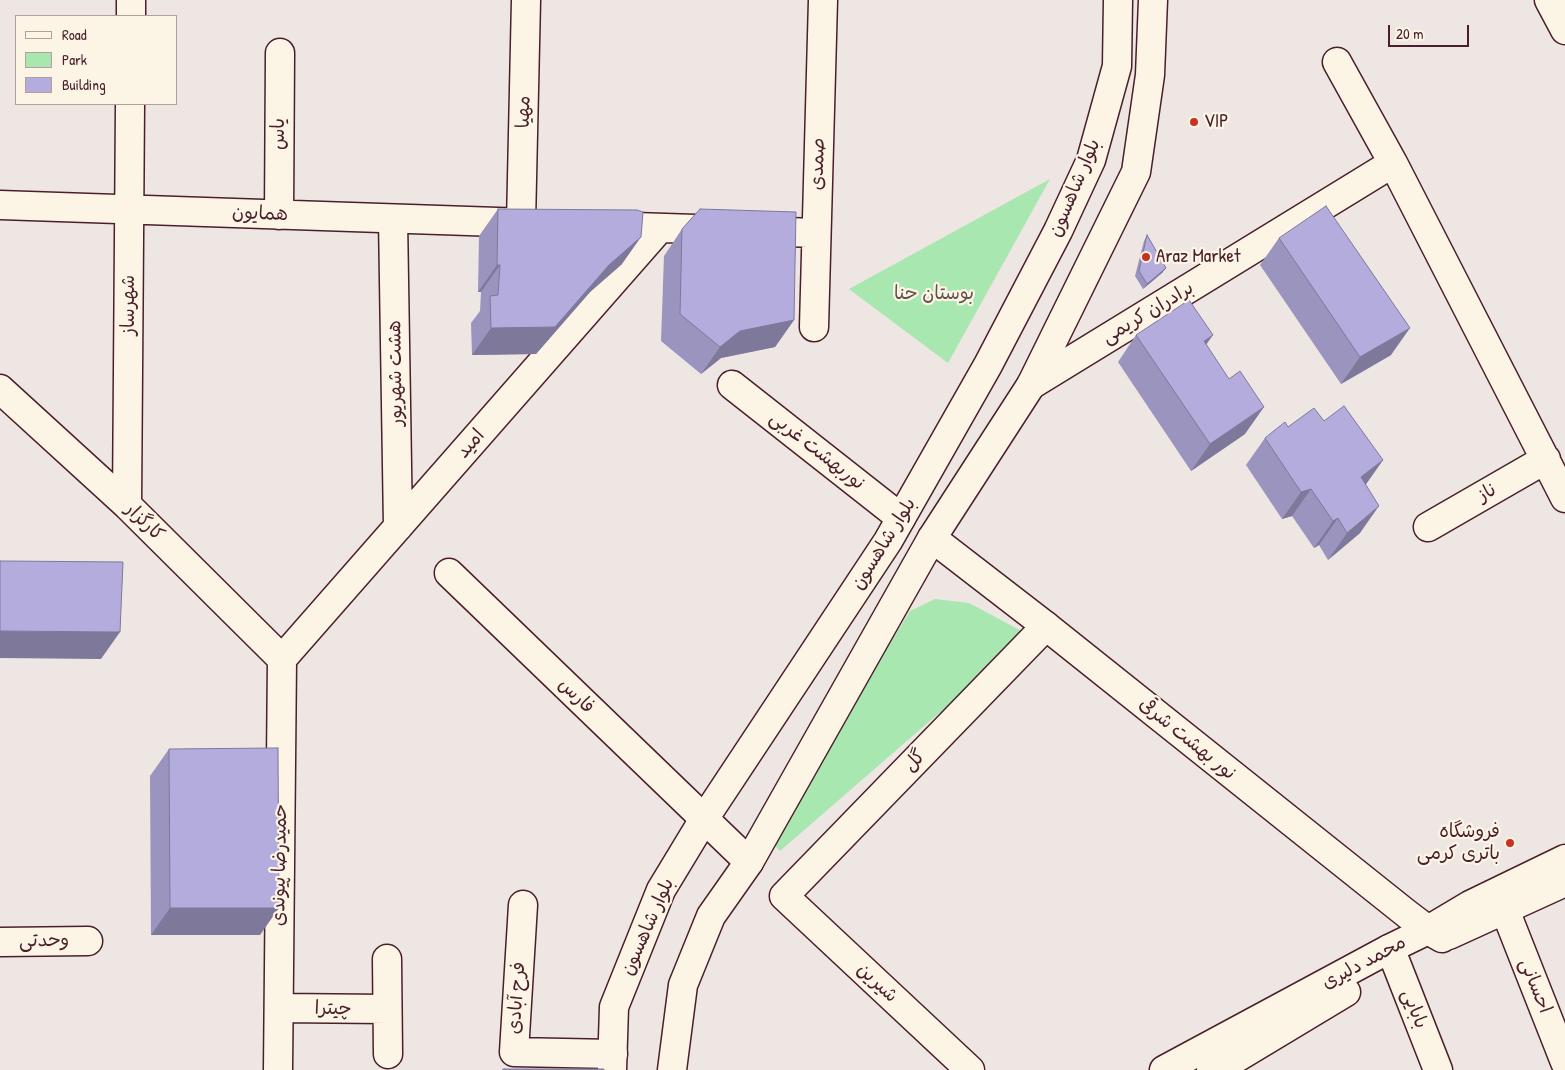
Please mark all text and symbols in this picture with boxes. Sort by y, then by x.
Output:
legend [15,15,178,105]
scale bar [1390,15,1471,47]
text: 20 m [1396,23,1423,44]
text: Road [62,24,87,45]
text: Park [62,49,87,70]
text: Building [62,74,106,95]
street label: مهیا [512,95,536,129]
place label: VIP [1204,111,1228,133]
marker: VIP [1188,116,1200,128]
street label: یاس [268,118,290,150]
street label: بلوار شاهسون [1044,136,1106,240]
street label: صمدی [806,137,830,191]
street label: همایون [232,202,288,226]
place label: Araz Market [1156,246,1241,268]
marker: Araz Market [1140,251,1152,263]
street label: شهرساز [118,275,140,335]
street label: برادران کریمی [1098,277,1198,349]
park label: بوستان حنا [894,283,974,305]
street label: هشت شهریور [384,320,408,426]
street label: نوربهشت غربی [765,407,869,495]
street label: امید [452,425,490,463]
street label: ناز [1474,479,1500,507]
street label: بلوار شاهسون [847,494,921,594]
street label: کارگزار [120,498,168,546]
street label: فارس [553,673,599,719]
street label: نور بهشت شرقی [1134,693,1240,785]
street label: گل [899,745,931,777]
street label: حمیدرضا پیوندی [268,804,292,926]
place label: فروشگاه باتری کرمی [1417,821,1500,865]
marker: فروشگاه باتری کرمی [1504,837,1516,849]
street label: بلوار شاهسون [616,875,680,979]
street label: وحدتی [19,929,69,953]
street label: محمد دلیری [1318,931,1410,995]
street label: احسانی [1514,955,1556,1017]
street label: شیرین [852,958,902,1008]
street label: فرح آبادی [503,961,531,1035]
street label: بابایی [1396,986,1432,1032]
street label: چیترا [314,997,352,1021]

